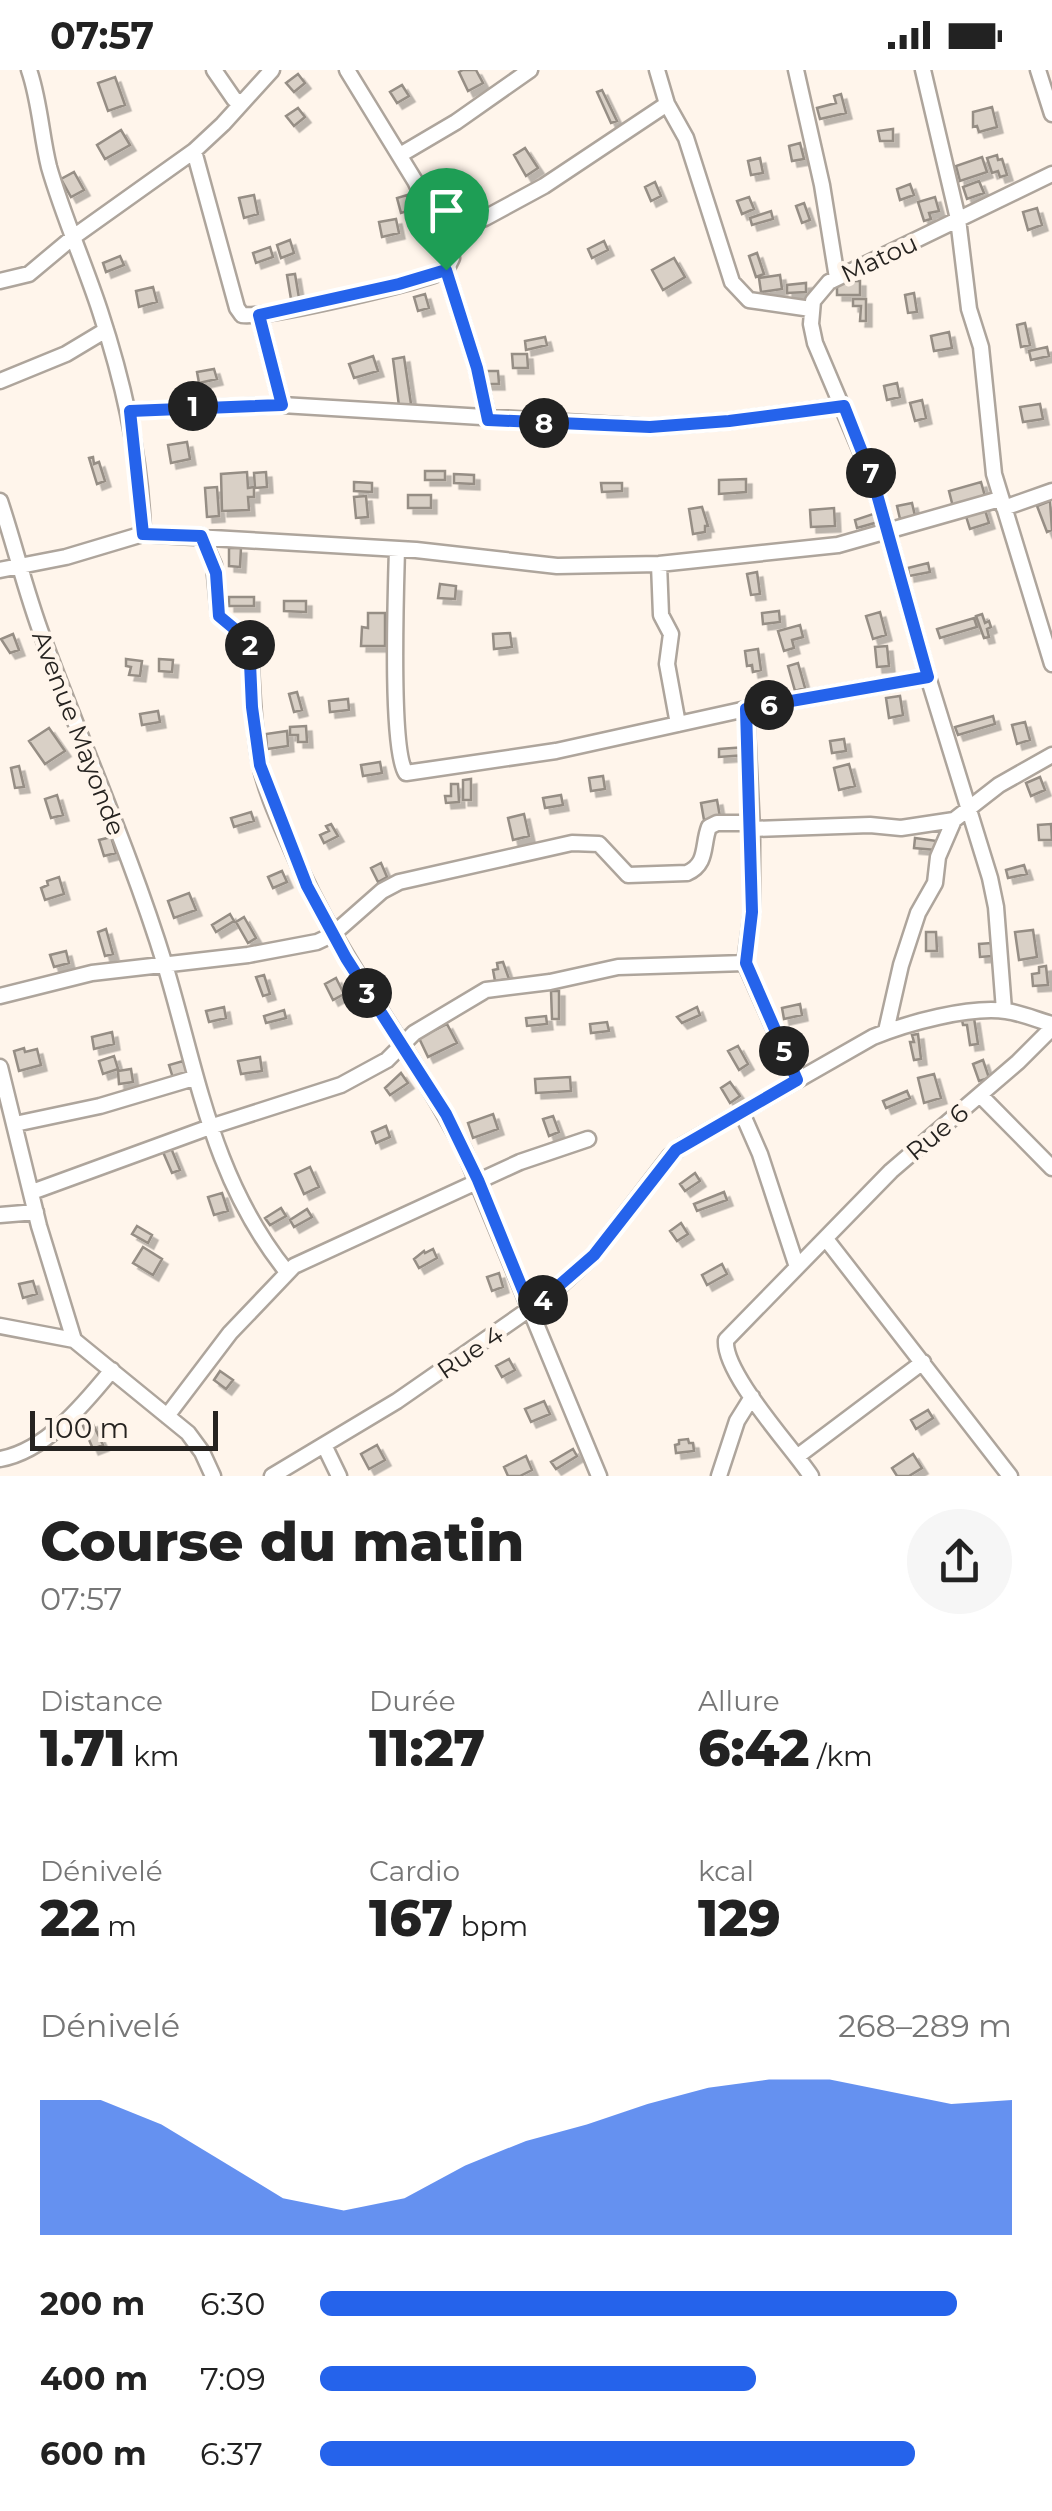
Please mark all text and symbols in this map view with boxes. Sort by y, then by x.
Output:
text: 07:57 [50,12,154,59]
pin [404,168,489,271]
icon: arrive [419,183,474,238]
street label: Matou [836,227,922,289]
pin: 1 [168,381,218,431]
text: 1 [188,389,198,423]
pin: 8 [519,398,569,448]
text: 8 [535,406,553,440]
pin: 7 [846,448,896,498]
text: 7 [862,456,880,490]
pin: 2 [225,620,275,670]
street label: Avenue Mayonde [26,626,132,840]
text: 2 [242,628,258,662]
pin: 6 [744,680,794,730]
text: 6 [760,688,778,722]
pin: 3 [342,968,392,1018]
text: 3 [359,976,375,1010]
pin: 5 [759,1026,809,1076]
text: 5 [776,1034,792,1068]
street label: Rue 6 [900,1097,974,1167]
pin: 4 [518,1275,568,1325]
text: 4 [533,1283,553,1317]
street label: Rue 4 [431,1319,509,1385]
scale bar [30,1406,218,1450]
text: 100 m [45,1411,129,1445]
text: Course du matin [40,1508,524,1575]
button: share [907,1509,1012,1614]
text: 07:57 [40,1579,122,1618]
text: Distance [40,1684,163,1718]
text: Durée [369,1684,456,1718]
text: Allure [698,1684,780,1718]
text: 1.71 [40,1718,126,1779]
text: 11:27 [369,1718,485,1779]
text: 6:42 [698,1718,810,1779]
text: km [126,1739,179,1773]
text: /km [810,1739,873,1773]
text: Dénivelé [40,1854,163,1888]
text: Cardio [369,1854,460,1888]
text: kcal [698,1854,754,1888]
text: 22 [40,1888,100,1949]
text: 167 [369,1888,453,1949]
text: 129 [698,1888,781,1949]
text: m [100,1909,137,1943]
text: bpm [453,1909,528,1943]
text: Dénivelé [40,2006,180,2045]
text: 268–289 m [838,2006,1012,2045]
text: 200 m [40,2284,145,2323]
text: 6:30 [200,2284,266,2323]
text: 400 m [40,2359,148,2398]
text: 7:09 [200,2359,266,2398]
text: 600 m [40,2434,146,2473]
text: 6:37 [200,2434,263,2473]

